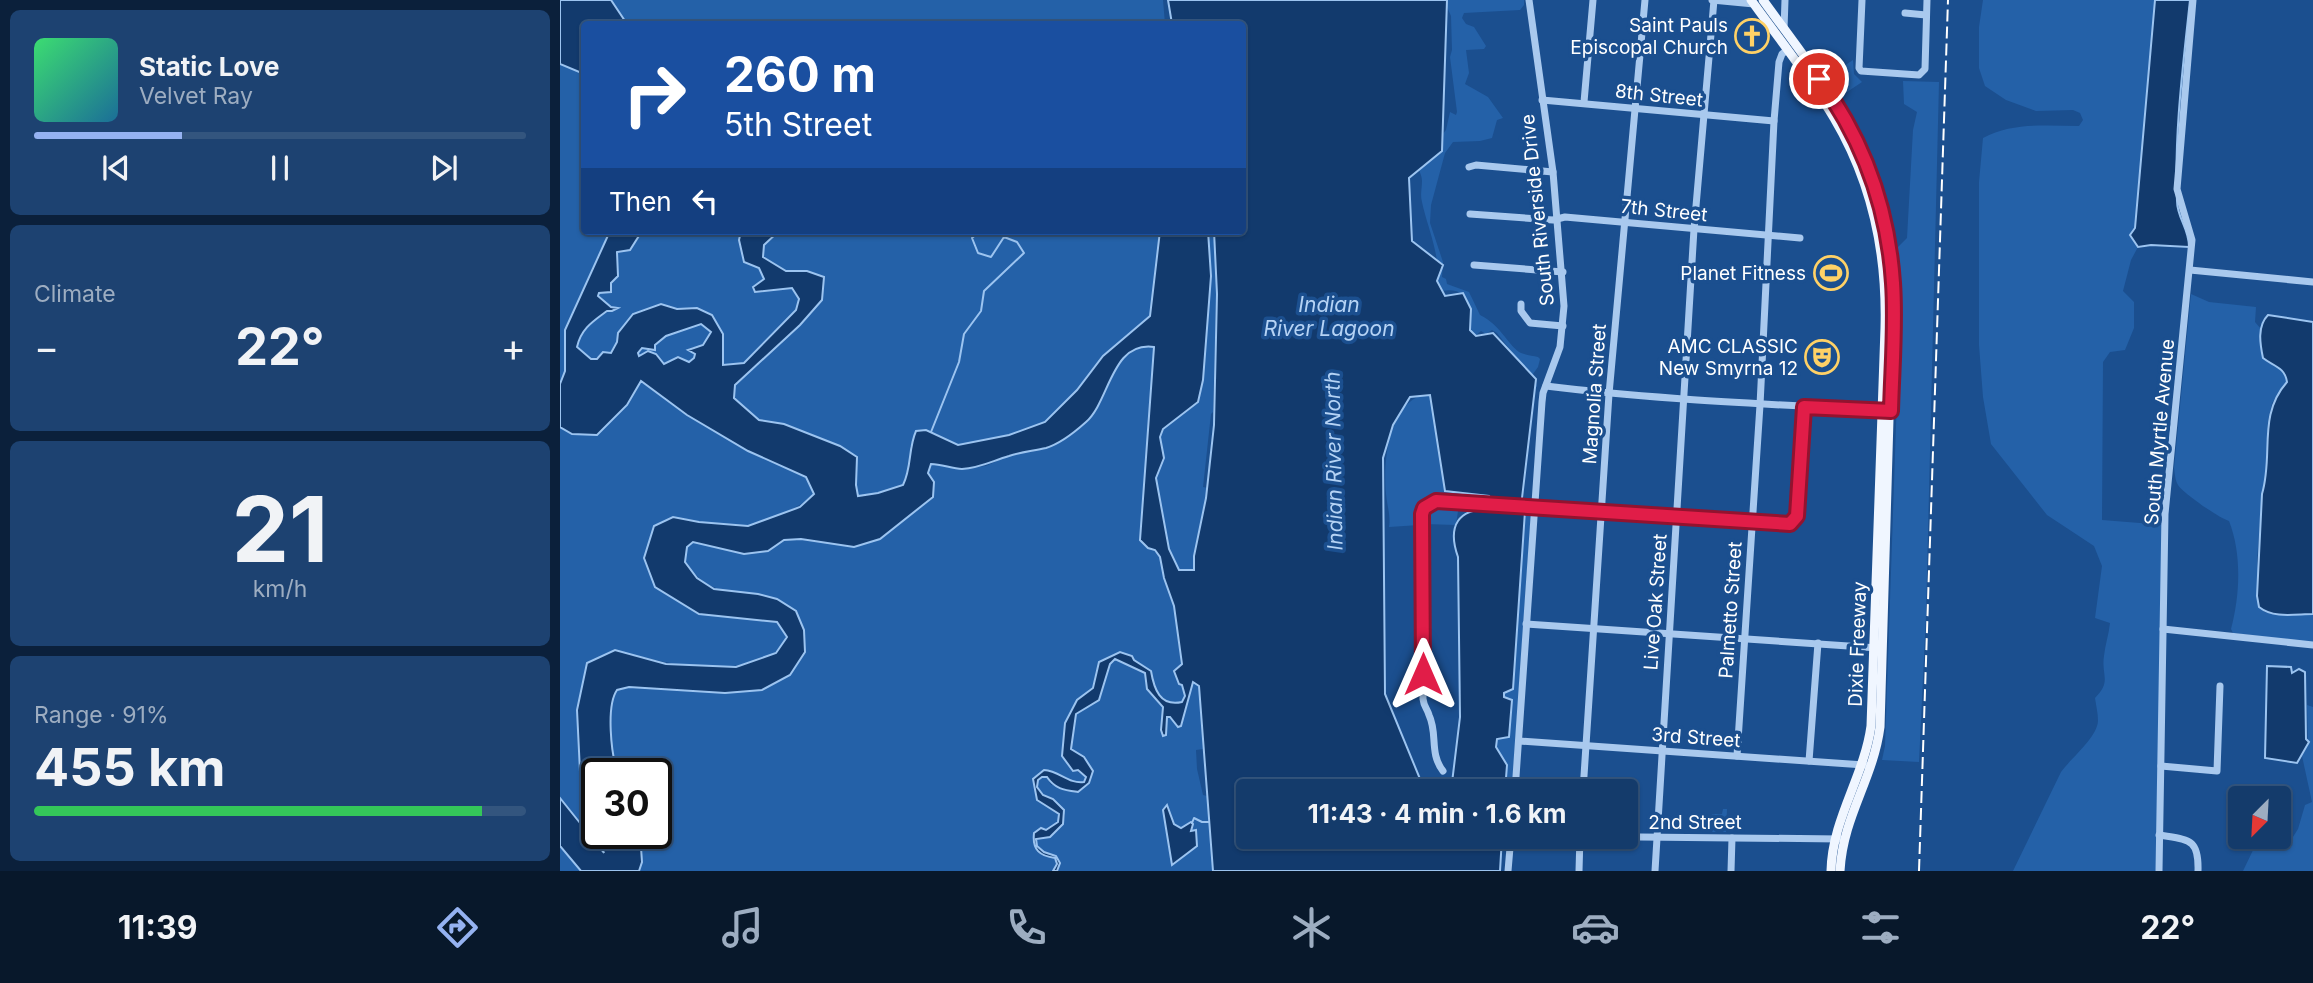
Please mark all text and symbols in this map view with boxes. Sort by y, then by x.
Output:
place label: Saint Pauls Episcopal Church [1570,14,1728,59]
church icon: Saint Pauls Episcopal Church [1733,17,1771,55]
text: 260 m [724,45,876,104]
icon: right [609,49,700,140]
pin [1789,49,1849,109]
text: Static Love [139,51,280,82]
icon: arrive [1800,60,1838,98]
street label: 8th Street [1614,79,1704,112]
text: Velvet Ray [139,82,253,110]
text: 5th Street [724,105,872,144]
street label: South Riverside Drive [1516,113,1559,307]
icon: previous [97,149,135,187]
icon: pause [261,149,299,187]
icon: next [425,149,463,187]
icon: left [686,182,724,220]
text: Then [609,186,672,217]
street label: 7th Street [1619,195,1708,226]
sports icon: Planet Fitness [1812,254,1850,292]
place label: Planet Fitness [1680,262,1806,285]
text: Climate [34,280,116,308]
water label: Indian River Lagoon [1263,292,1395,341]
text: 22° [235,315,325,378]
street label: Magnolia Street [1578,323,1611,465]
text: − [34,324,59,370]
text: + [501,324,526,370]
place label: AMC CLASSIC New Smyrna 12 [1659,335,1798,380]
theatre icon: AMC CLASSIC New Smyrna 12 [1803,338,1841,376]
street label: South Myrtle Avenue [2140,338,2179,526]
water label: Indian River North [1319,371,1348,551]
text: 21 [232,474,328,584]
street label: Live Oak Street [1639,533,1672,671]
street label: Palmetto Street [1714,541,1747,679]
text: km/h [253,575,307,603]
street label: Dixie Freeway [1844,581,1871,707]
position arrow [1386,637,1460,711]
text: Range · 91% [34,701,168,729]
street label: 3rd Street [1651,723,1741,752]
text: 455 km [34,736,226,799]
speed limit sign: 30 [581,758,672,849]
north arrow [2228,786,2291,849]
map controls [2228,786,2291,849]
text: 11:43 · 4 min · 1.6 km [1307,798,1567,829]
street label: 2nd Street [1648,811,1742,834]
icon: directions [433,903,482,952]
icon: music [718,903,767,952]
icon: phone [1002,903,1051,952]
icon: climate [1287,903,1336,952]
icon: car [1571,903,1620,952]
icon: filters [1856,903,1905,952]
text: 11:39 [118,908,197,947]
text: 22° [2140,908,2195,947]

